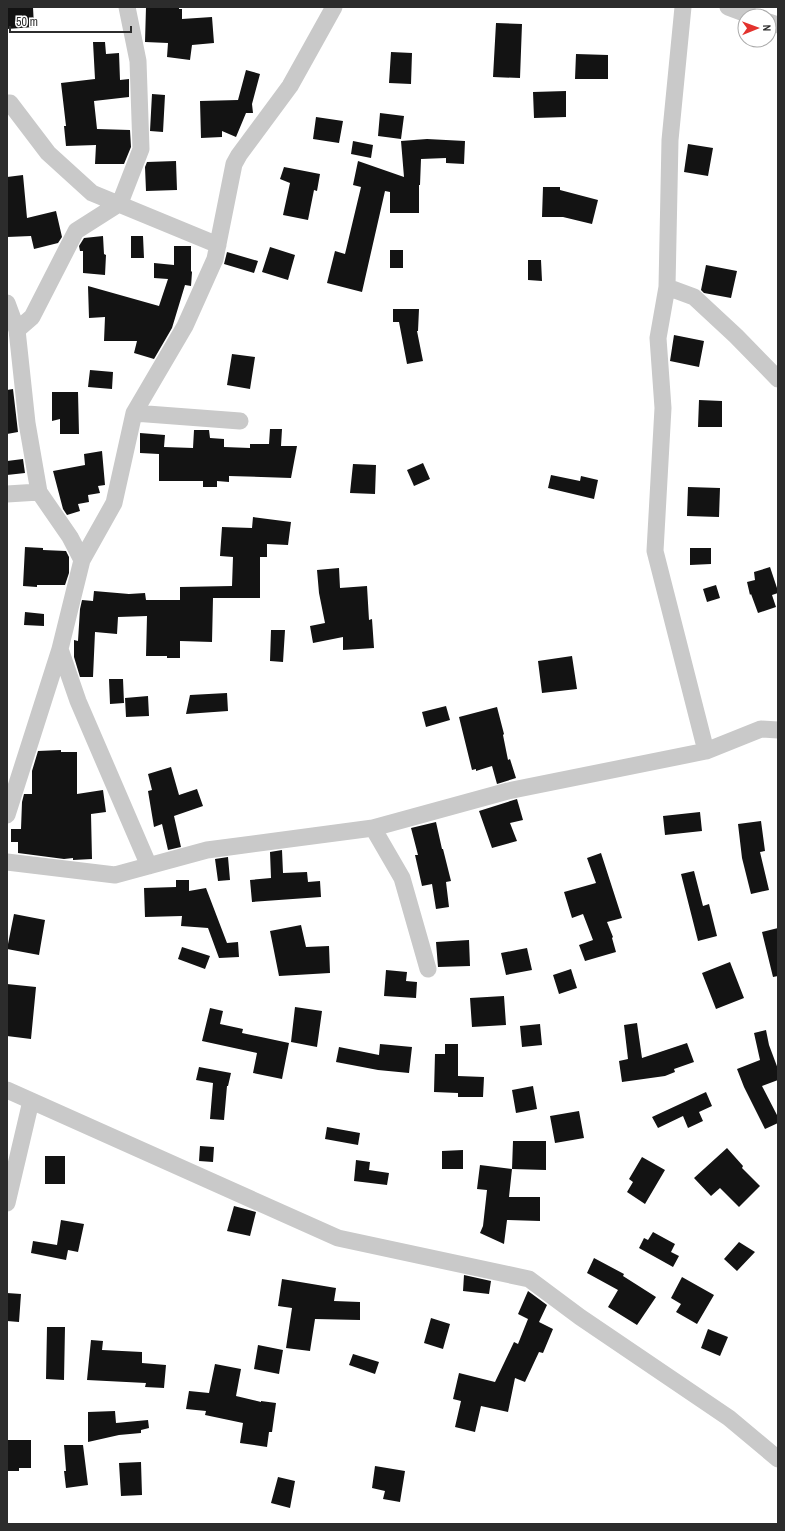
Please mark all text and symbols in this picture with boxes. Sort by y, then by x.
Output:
scale bar [10,8,131,34]
north arrow [737,8,777,48]
text: 50 m [16,14,38,30]
text: N [760,24,774,31]

